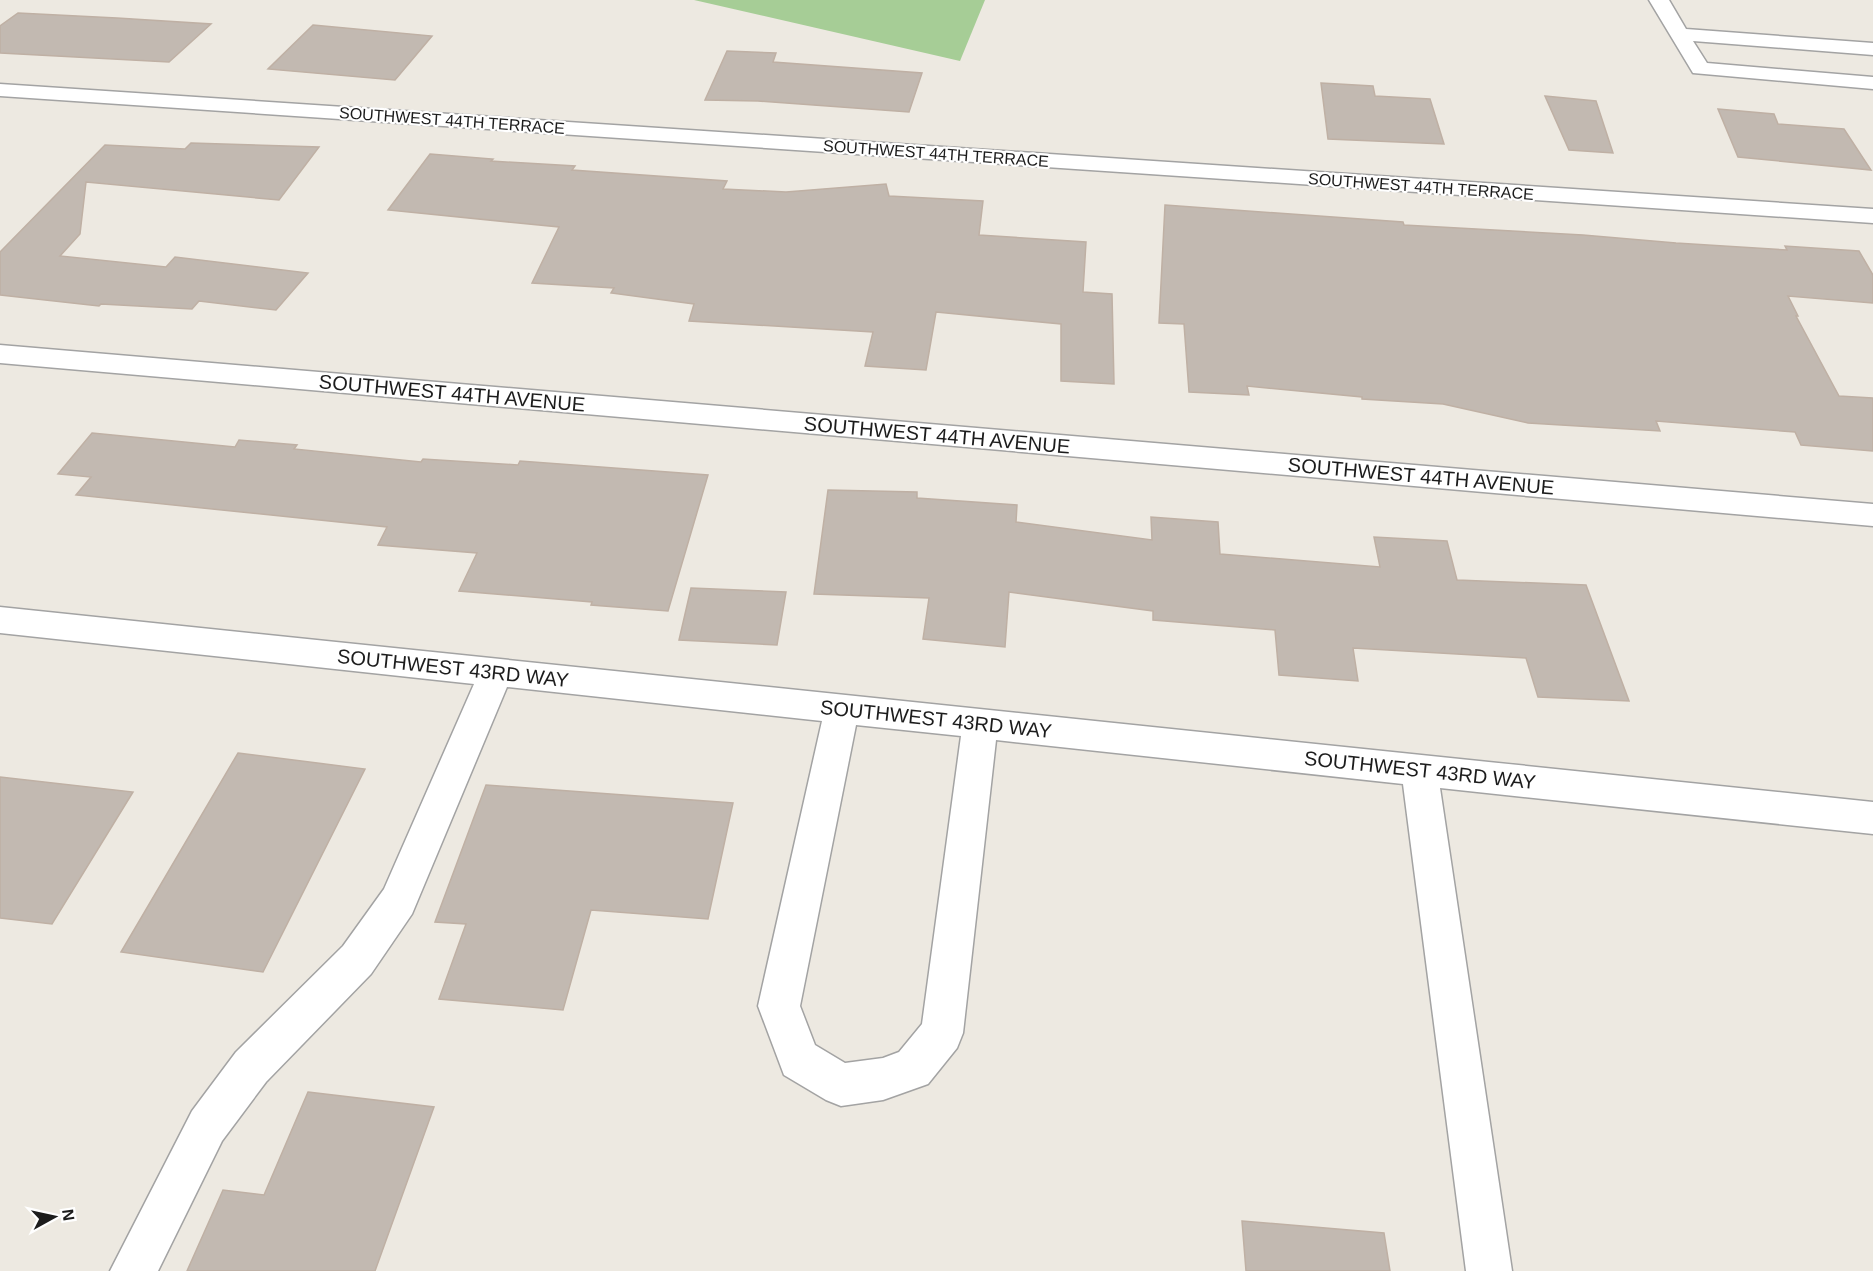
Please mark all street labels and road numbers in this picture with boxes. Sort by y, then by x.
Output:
street label: SOUTHWEST 44TH TERRACE [339,104,565,137]
street label: SOUTHWEST 44TH TERRACE [823,137,1049,170]
street label: SOUTHWEST 44TH TERRACE [1308,170,1534,203]
street label: SOUTHWEST 44TH AVENUE [318,370,586,416]
street label: SOUTHWEST 44TH AVENUE [803,412,1071,458]
street label: SOUTHWEST 44TH AVENUE [1287,453,1555,499]
street label: SOUTHWEST 43RD WAY [336,645,570,691]
street label: SOUTHWEST 43RD WAY [819,696,1053,742]
street label: SOUTHWEST 43RD WAY [1303,747,1537,793]

